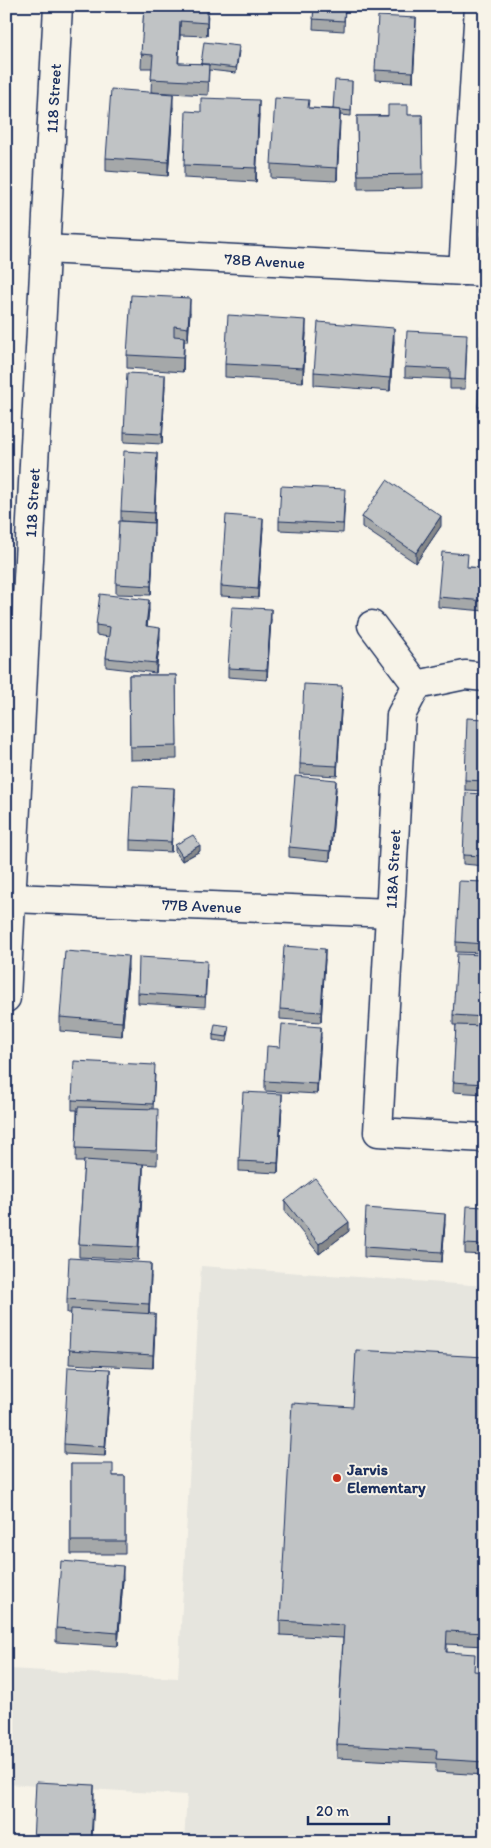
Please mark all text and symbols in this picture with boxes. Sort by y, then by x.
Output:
street label: 118 Street [42,63,64,133]
street label: 78B Avenue [224,249,306,272]
street label: 118 Street [21,467,43,538]
street label: 118A Street [381,829,405,909]
street label: 77B Avenue [162,894,242,917]
place label: Jarvis Elementary [346,1460,426,1498]
marker: Jarvis Elementary [331,1472,343,1484]
scale bar [308,1793,390,1825]
text: 20 m [316,1802,350,1820]

